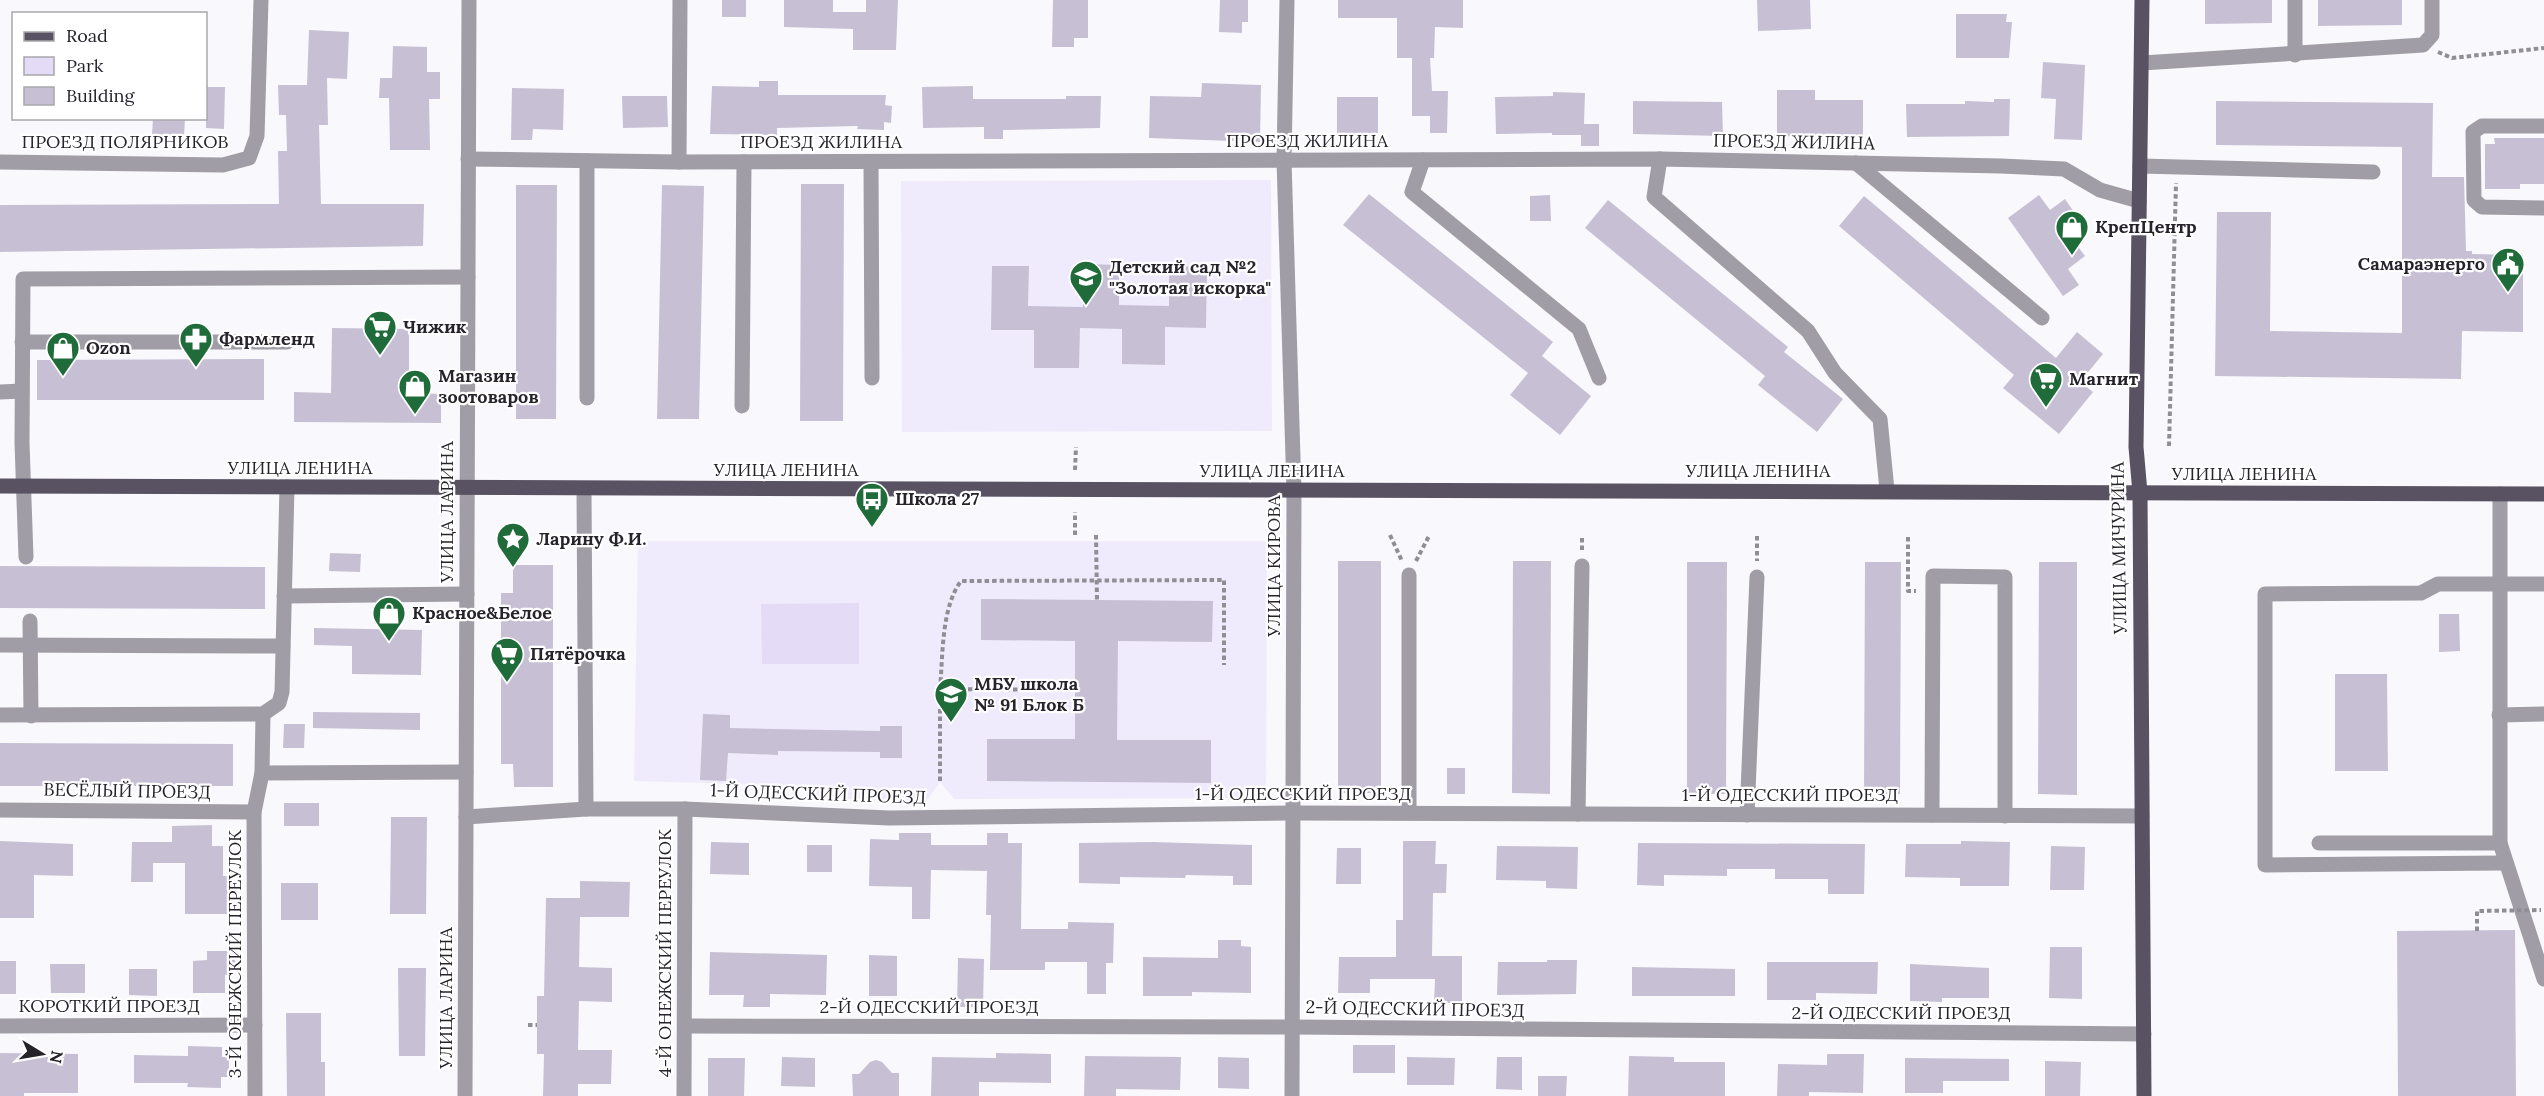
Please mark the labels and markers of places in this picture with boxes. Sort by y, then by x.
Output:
shop icon: КрепЦентр [2054,209,2090,256]
place label: КрепЦентр [2095,215,2197,238]
public building icon: Самараэнерго [2490,246,2526,293]
place label: Самараэнерго [2358,252,2485,275]
place label: Детский сад №2 "Золотая искорка" [1109,255,1271,299]
school or university icon: Детский сад №2 "Золотая искорка" [1068,259,1104,306]
supermarket icon: Чижик [362,309,398,356]
place label: Чижик [403,315,467,338]
pharmacy icon: Фармленд [178,321,214,368]
place label: Фармленд [219,327,315,350]
shop icon: Ozon [45,330,81,377]
place label: Ozon [86,336,131,359]
supermarket icon: Магнит [2028,361,2064,408]
place label: Магазин зоотоваров [438,364,539,408]
place label: Магнит [2069,367,2139,390]
shop icon: Магазин зоотоваров [397,368,433,415]
bus stop icon: Школа 27 [854,481,890,528]
place label: Школа 27 [895,487,980,510]
place icon: Ларину Ф.И. [495,521,531,568]
place label: Ларину Ф.И. [536,527,647,550]
shop icon: Красное&Белое [371,595,407,642]
place label: Красное&Белое [412,601,552,624]
supermarket icon: Пятёрочка [489,636,525,683]
place label: Пятёрочка [530,642,626,665]
place label: МБУ школа № 91 Блок Б [974,672,1084,716]
school or university icon: МБУ школа № 91 Блок Б [933,676,969,723]

